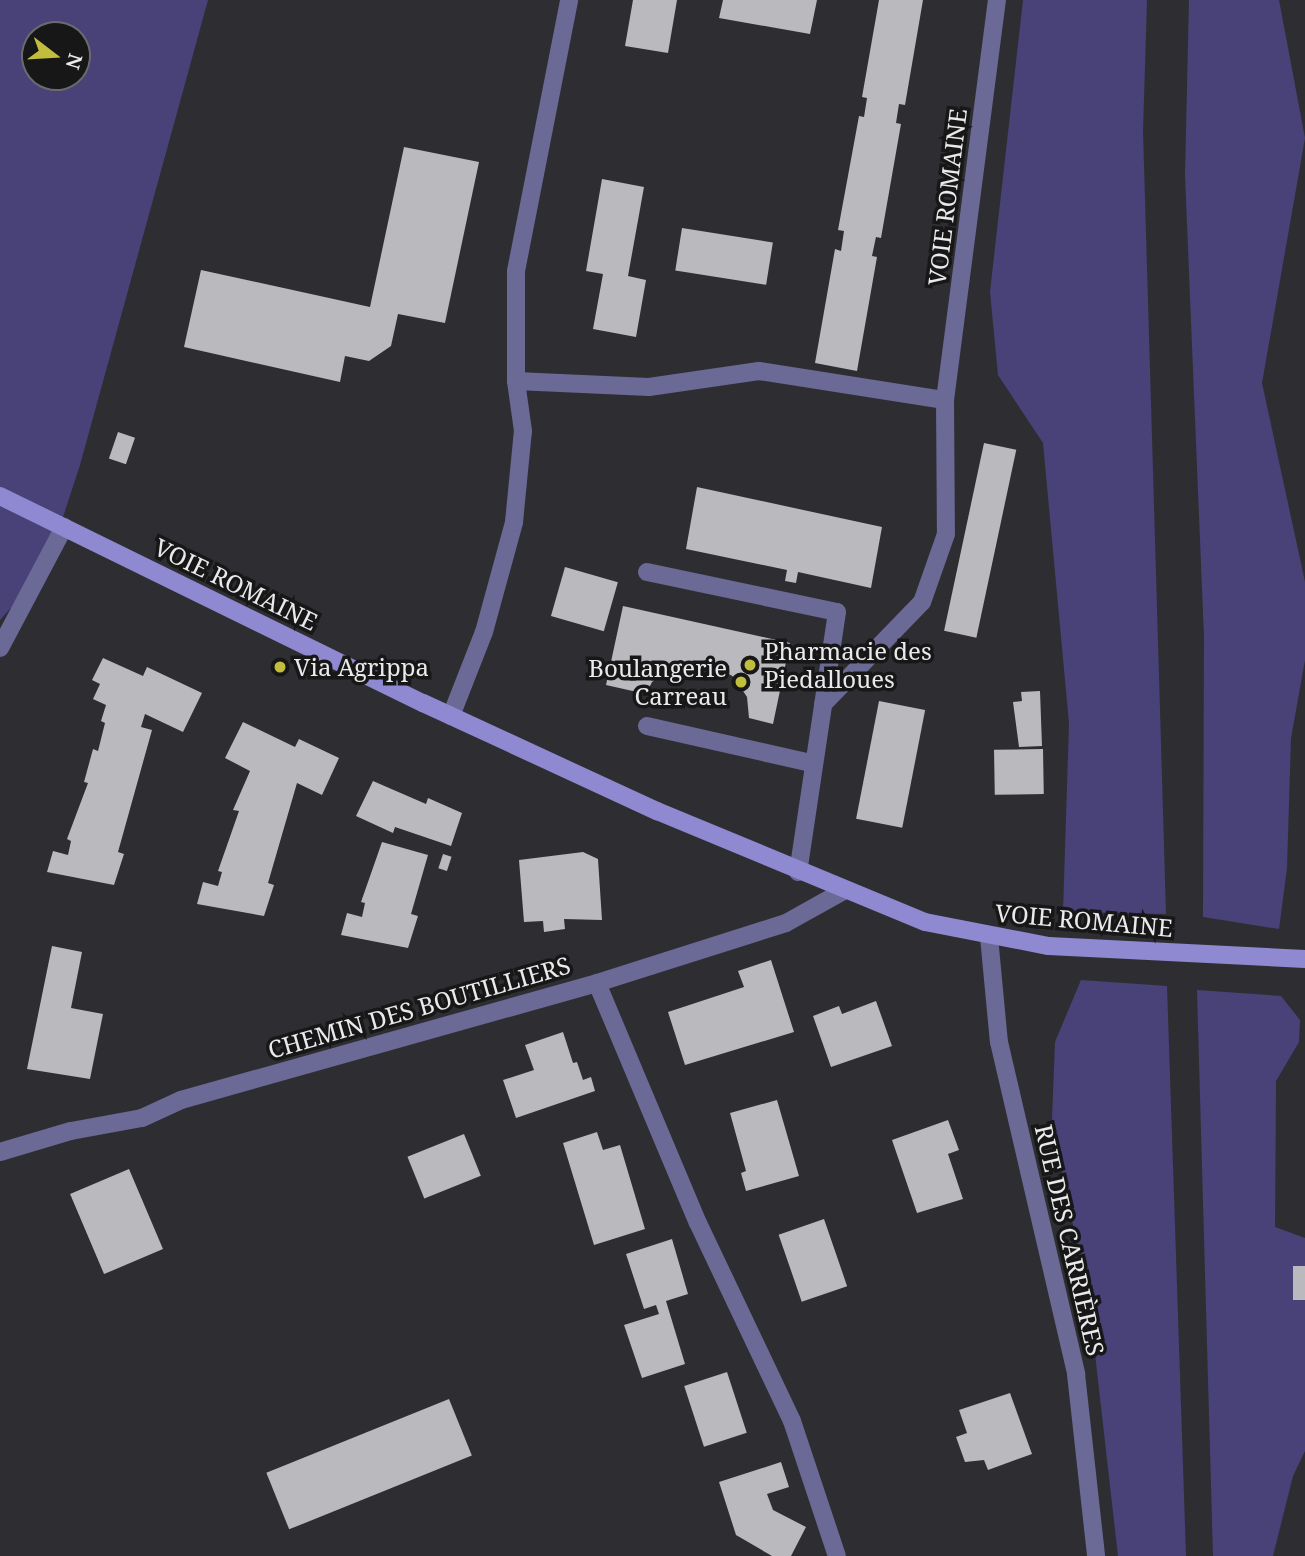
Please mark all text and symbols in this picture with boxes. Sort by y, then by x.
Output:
north arrow [21,21,91,91]
text: N [60,51,89,73]
street label: VOIE ROMAINE [922,107,972,287]
street label: VOIE ROMAINE [150,532,322,636]
place label: Pharmacie des Piedalloues [764,637,932,693]
place label: Via Agrippa [294,653,429,681]
place label: Boulangerie Carreau [588,654,727,710]
marker: Pharmacie des Piedalloues [742,657,758,673]
marker: Via Agrippa [272,659,288,675]
marker: Boulangerie Carreau [733,674,749,690]
street label: VOIE ROMAINE [994,898,1174,942]
street label: CHEMIN DES BOUTILLIERS [265,950,573,1064]
street label: RUE DES CARRIÈRES [1029,1122,1111,1358]

